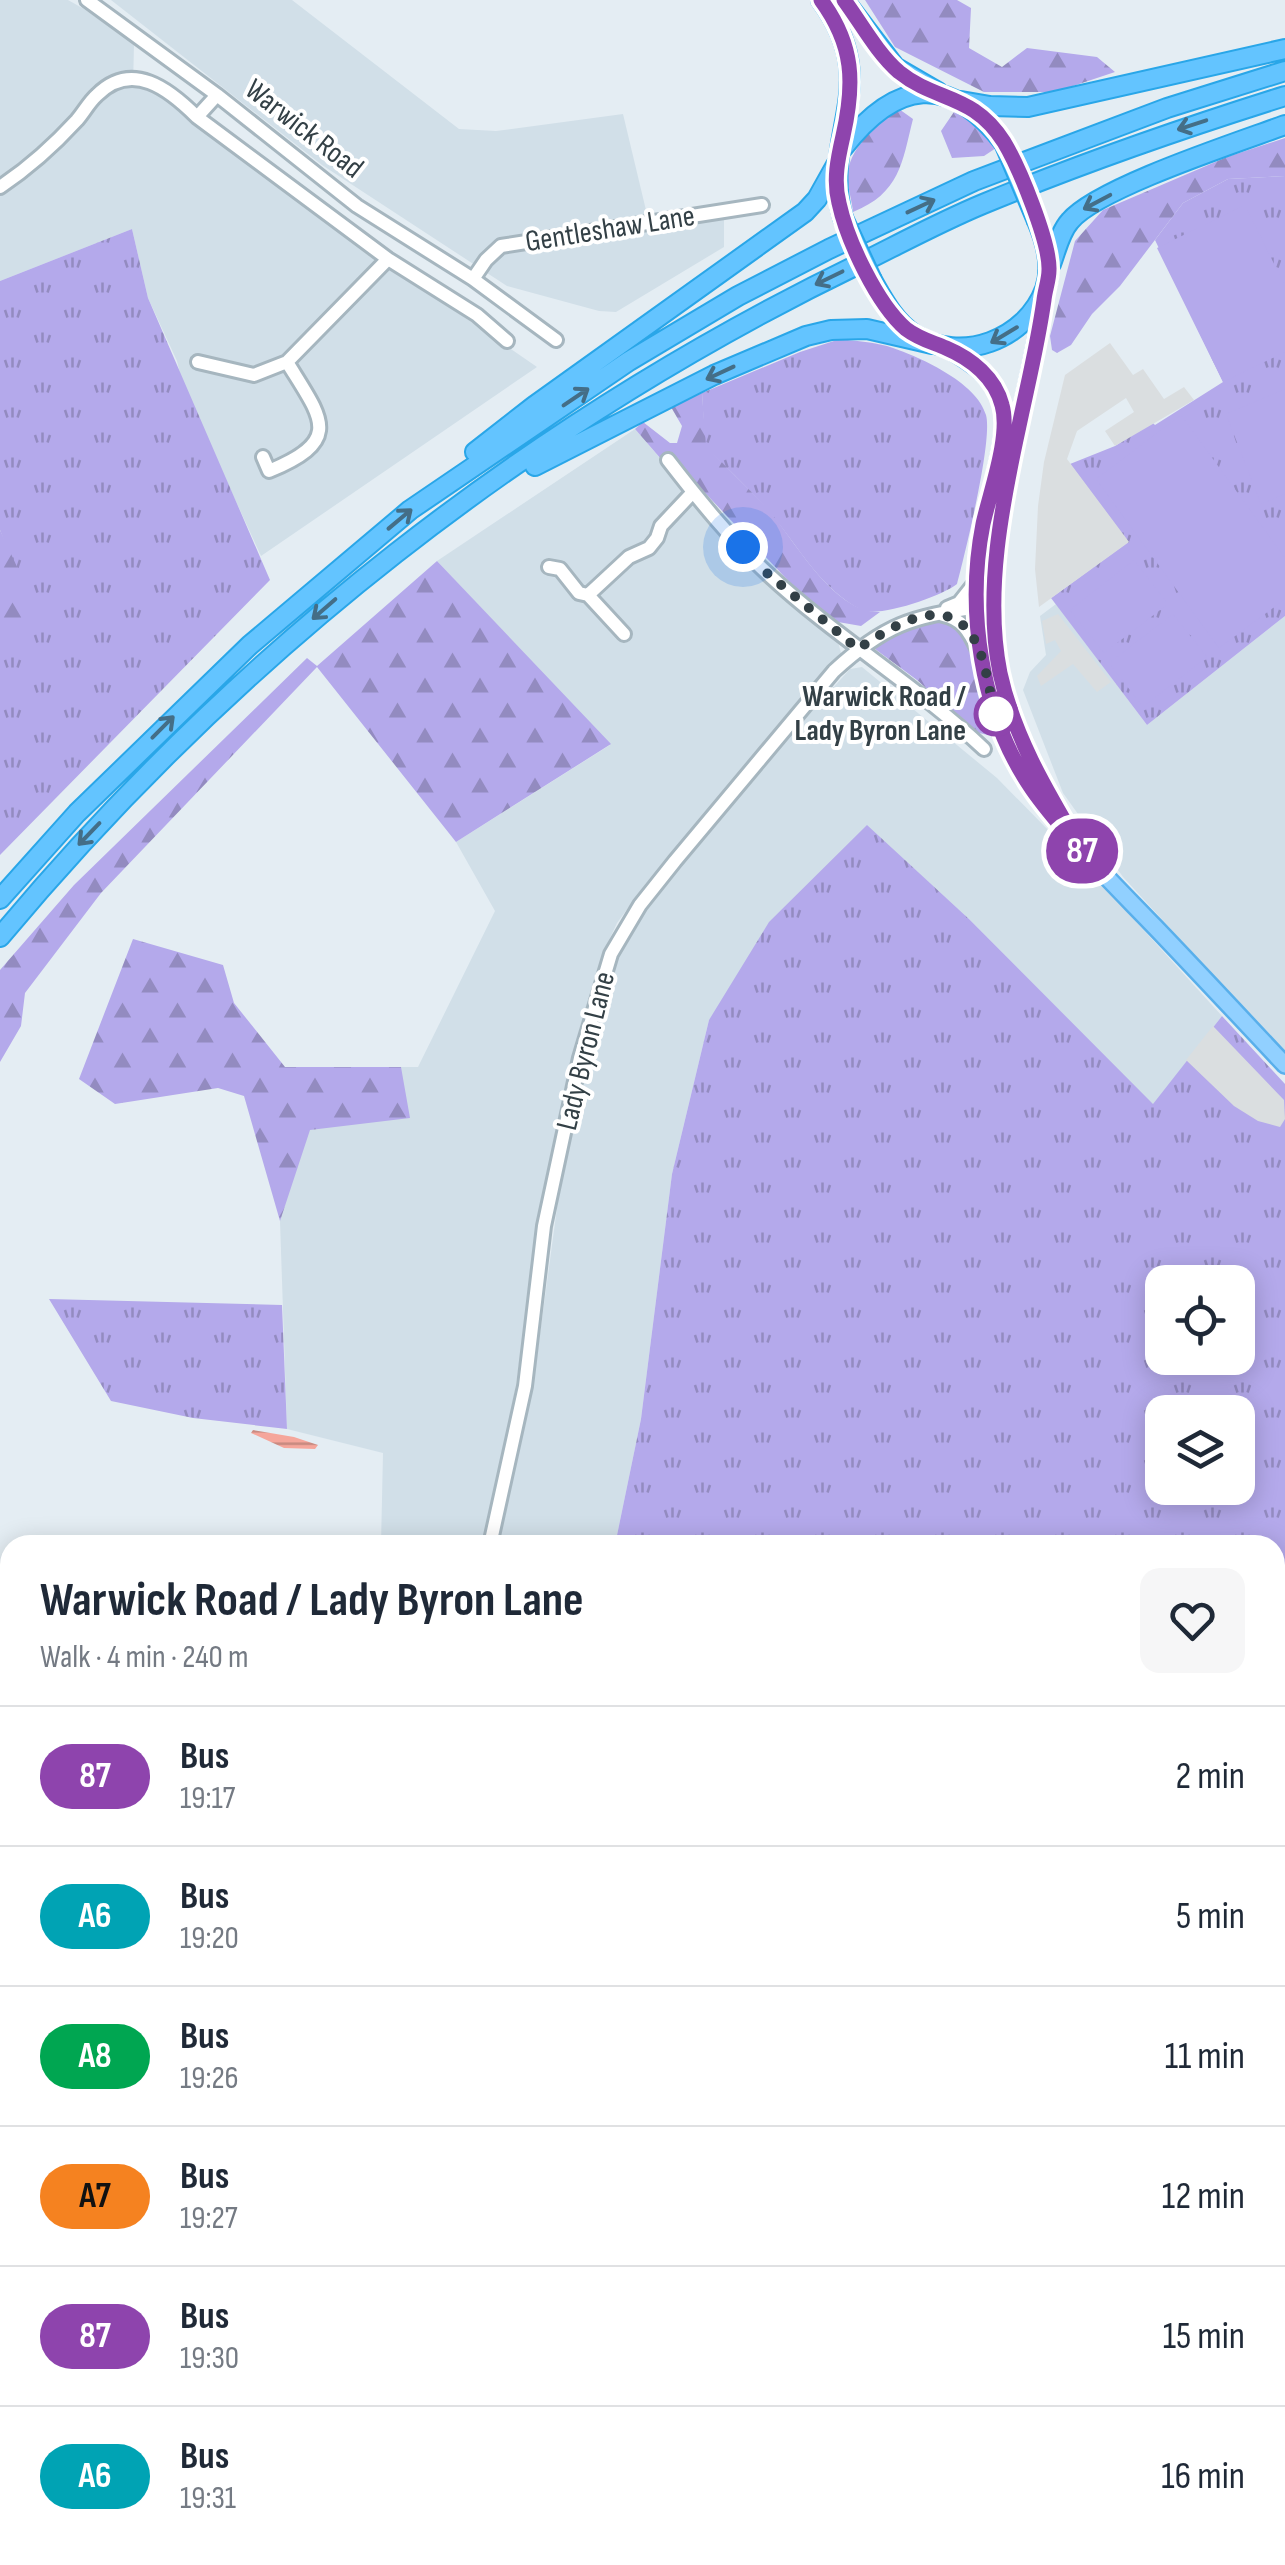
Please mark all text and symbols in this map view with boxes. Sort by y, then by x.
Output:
street label: Warwick Road [238,72,370,186]
one-way arrow [1177,117,1208,135]
one-way arrow [1082,193,1112,212]
one-way arrow [905,195,935,214]
street label: Gentleshaw Lane [523,198,697,260]
one-way arrow [814,270,844,289]
one-way arrow [990,325,1019,345]
one-way arrow [705,364,735,383]
one-way arrow [562,387,590,408]
one-way arrow [387,508,413,530]
your location [718,522,768,572]
one-way arrow [312,598,337,621]
place label: Warwick Road / Lady Byron Lane [795,679,966,749]
marker: Warwick Road / Lady Byron Lane [975,693,1017,735]
one-way arrow [151,715,175,739]
line badge: 87 [1037,818,1127,884]
one-way arrow [77,822,101,846]
text: 87 [1066,830,1098,873]
street label: Lady Byron Lane [549,968,623,1134]
map controls [1145,1265,1255,1505]
button: locate [1145,1265,1255,1375]
button: layers [1145,1395,1255,1505]
button: heart [1140,1568,1245,1673]
text: Warwick Road / Lady Byron Lane [40,1572,584,1629]
text: Walk · 4 min · 240 m [40,1638,248,1677]
text: Bus [180,1734,229,1779]
text: 2 min [1176,1754,1245,1799]
text: 87 [79,1755,111,1798]
text: 19:17 [180,1779,235,1818]
text: Bus [180,1874,229,1919]
text: 5 min [1176,1894,1245,1939]
text: A6 [79,1895,111,1938]
text: 19:20 [180,1919,239,1958]
text: Bus [180,2014,229,2059]
text: 11 min [1165,2034,1245,2079]
text: A8 [78,2035,112,2078]
text: 19:26 [180,2059,239,2098]
text: Bus [180,2154,229,2199]
text: 12 min [1162,2174,1245,2219]
text: A7 [79,2175,111,2218]
text: 19:27 [180,2199,237,2238]
text: Bus [180,2294,229,2339]
text: 15 min [1163,2314,1245,2359]
text: 87 [79,2315,111,2358]
text: 19:30 [180,2339,239,2378]
text: Bus [180,2434,229,2479]
text: 16 min [1161,2454,1245,2499]
text: A6 [79,2455,111,2498]
text: 19:31 [180,2479,236,2518]

